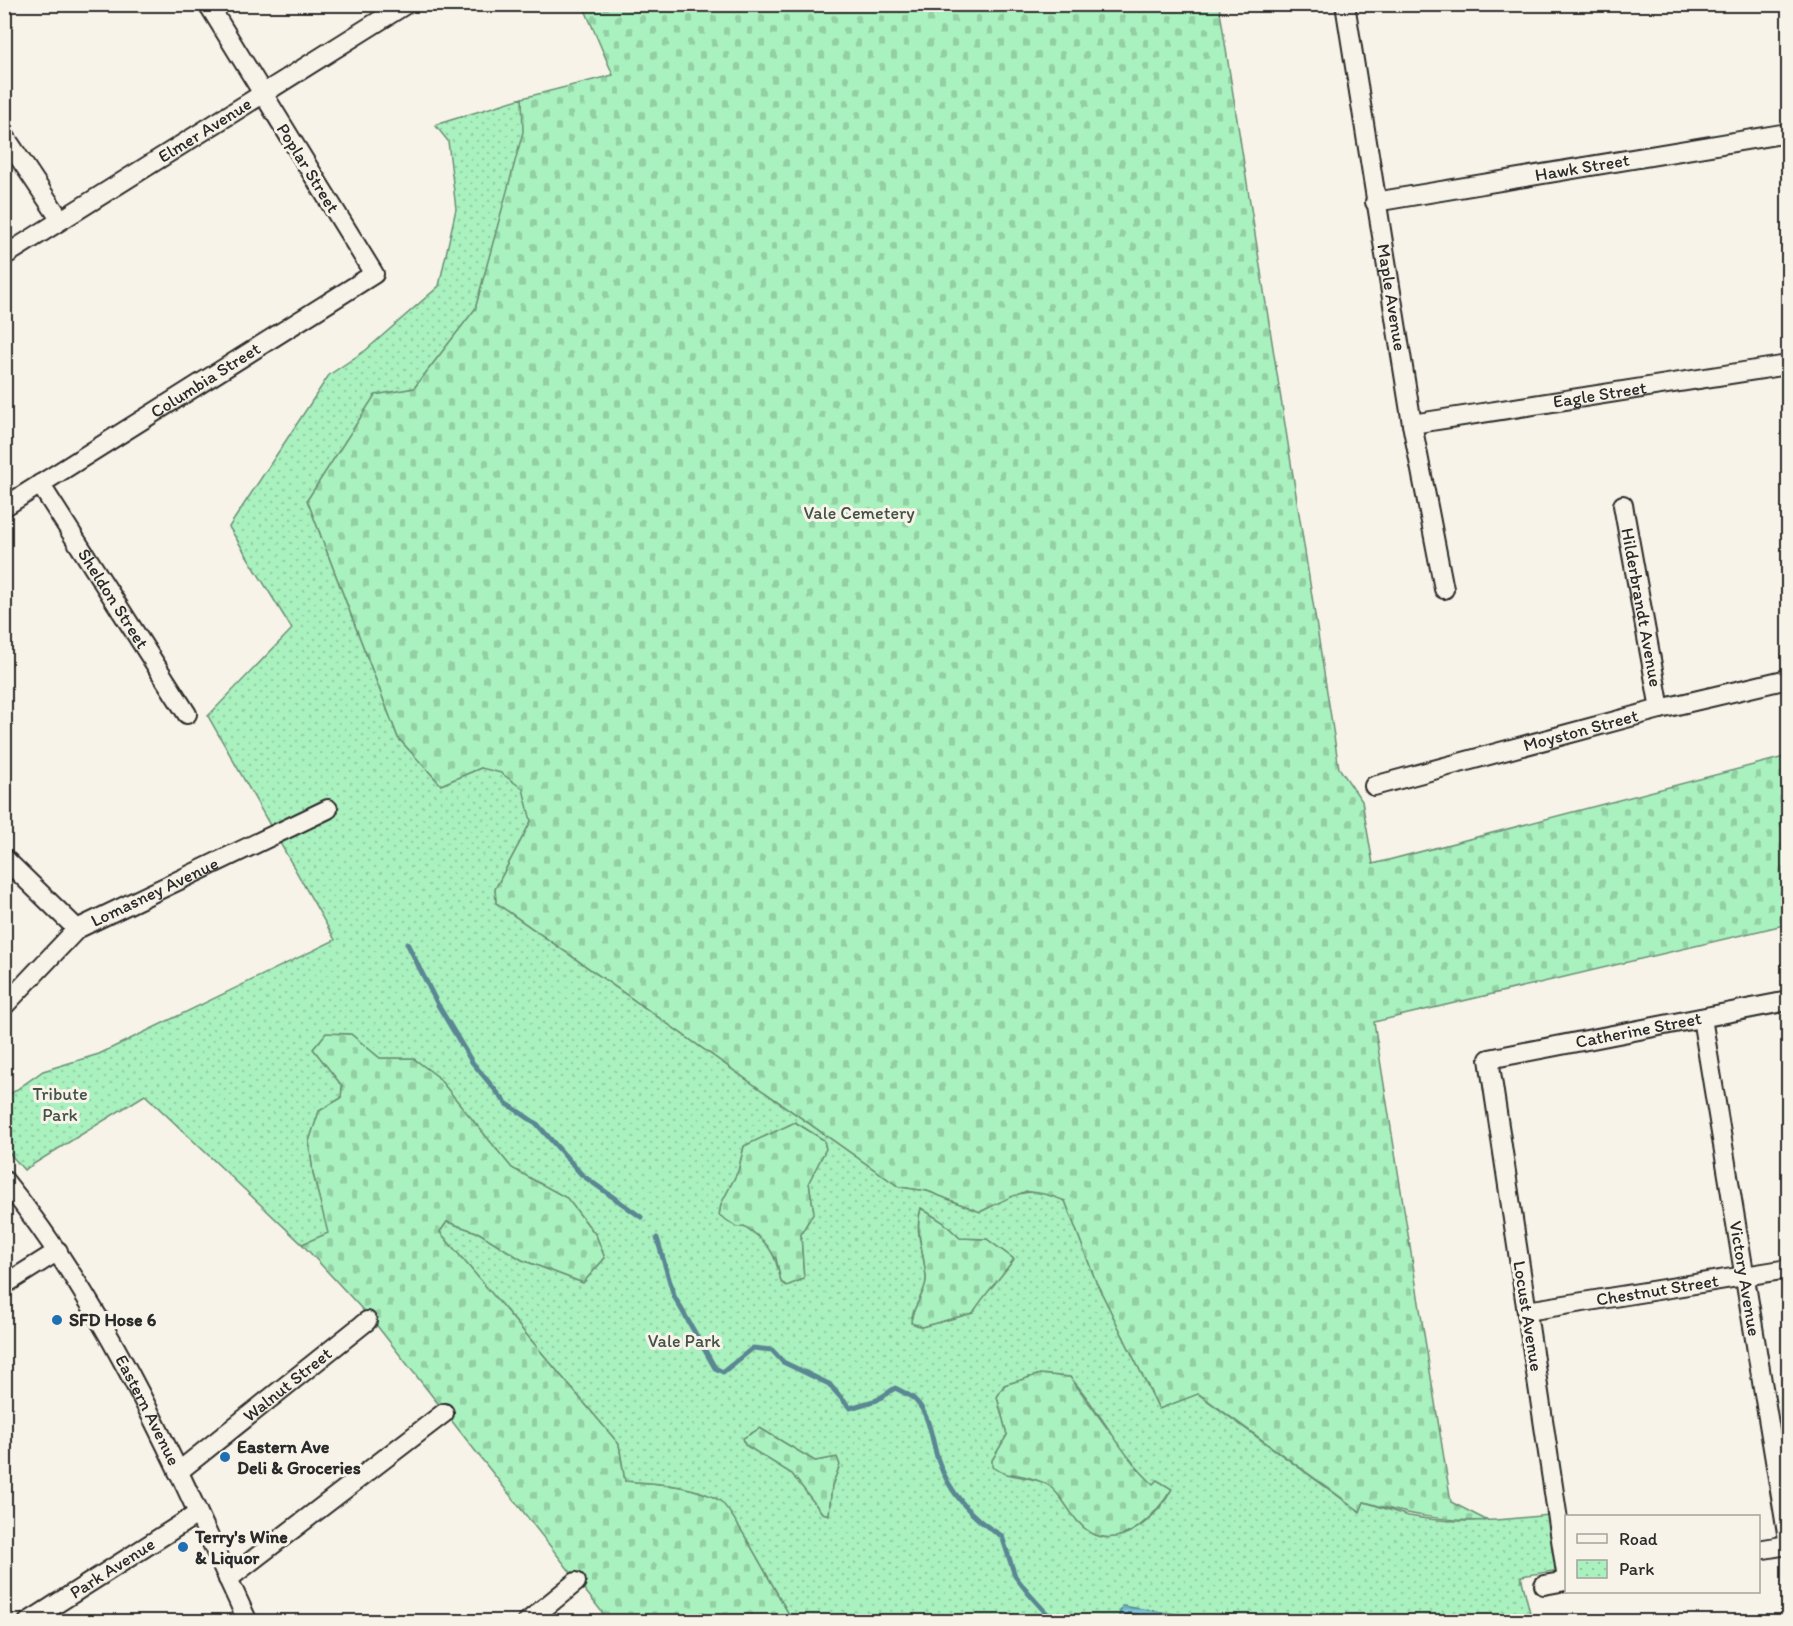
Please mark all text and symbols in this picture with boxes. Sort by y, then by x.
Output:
street label: Elmer Avenue [154,93,256,168]
street label: Poplar Street [272,119,344,217]
street label: Hawk Street [1533,149,1631,186]
street label: Maple Avenue [1372,242,1411,352]
street label: Columbia Street [146,337,265,423]
street label: Eagle Street [1551,376,1648,413]
park label: Vale Cemetery [803,502,915,524]
street label: Hilderbrandt Avenue [1616,526,1667,689]
street label: Sheldon Street [73,544,154,653]
street label: Moyston Street [1521,704,1641,756]
street label: Lomasney Avenue [87,852,222,932]
street label: Catherine Street [1574,1007,1704,1053]
park label: Tribute Park [32,1083,88,1126]
street label: Victory Avenue [1725,1219,1765,1338]
street label: Locust Avenue [1508,1259,1548,1373]
street label: Chestnut Street [1595,1269,1720,1311]
place label: SFD Hose 6 [69,1309,157,1331]
marker: SFD Hose 6 [50,1313,64,1327]
park label: Vale Park [648,1330,721,1352]
street label: Walnut Street [239,1342,336,1427]
street label: Eastern Avenue [110,1351,185,1469]
place label: Eastern Ave Deli & Groceries [237,1436,361,1479]
marker: Eastern Ave Deli & Groceries [218,1450,232,1464]
legend [1565,1515,1760,1593]
place label: Terry's Wine & Liquor [194,1526,288,1569]
text: Road [1619,1528,1658,1550]
street label: Park Avenue [66,1533,159,1603]
marker: Terry's Wine & Liquor [176,1540,190,1554]
text: Park [1619,1558,1654,1580]

